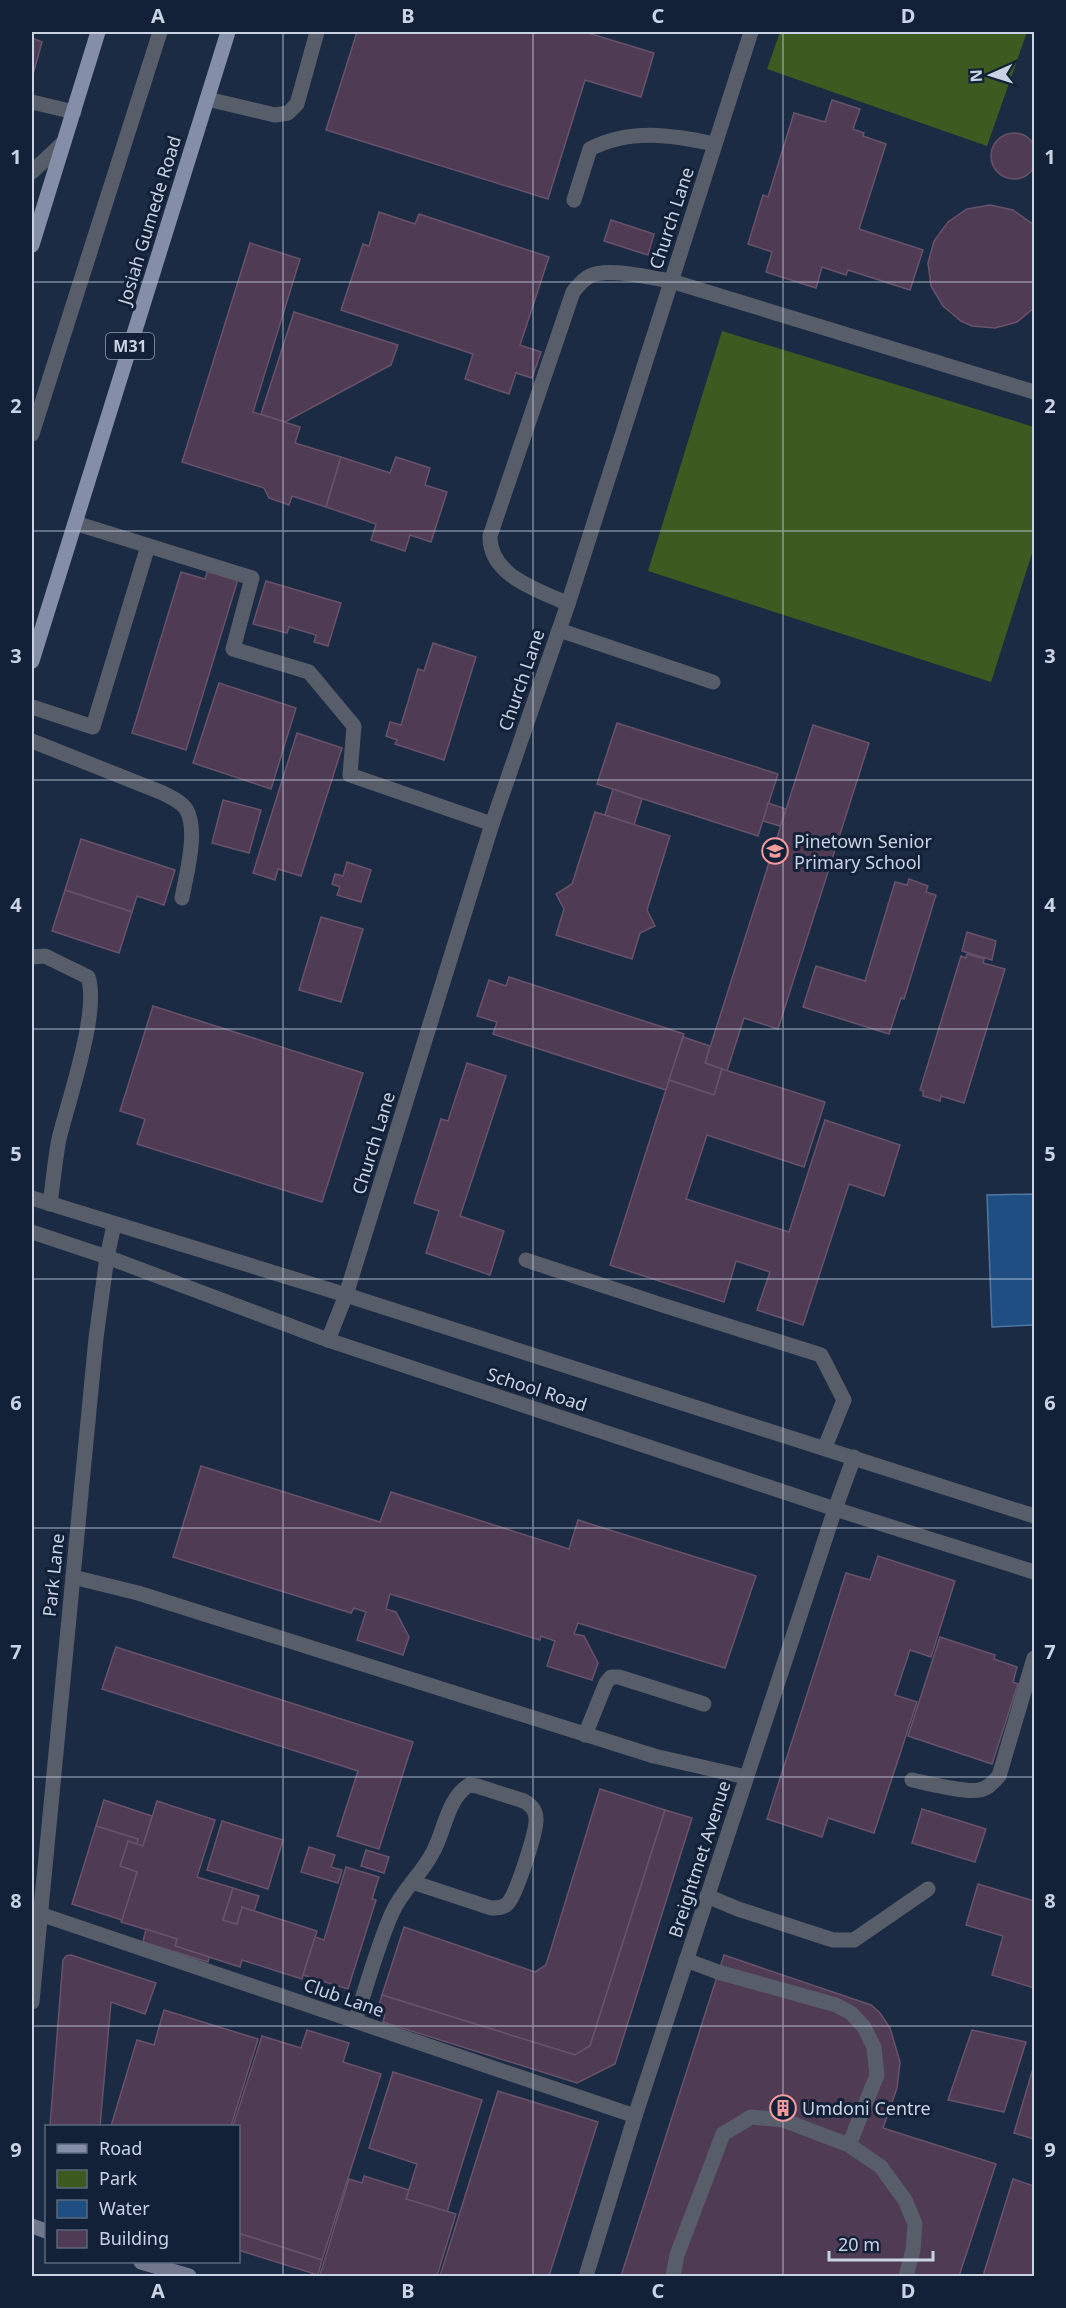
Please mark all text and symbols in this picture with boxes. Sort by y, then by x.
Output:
text: A [151,2,165,29]
text: B [401,2,415,29]
text: C [652,2,665,29]
text: D [901,2,915,29]
north arrow [961,45,1021,105]
text: N [965,69,987,83]
street label: Josiah Gumede Road [111,133,186,309]
text: 1 [10,143,22,170]
text: 1 [1044,143,1056,170]
street label: Church Lane [643,164,699,272]
road number: M31 [106,333,154,359]
text: 2 [10,392,22,419]
text: 2 [1044,392,1056,419]
street label: Church Lane [492,626,550,734]
text: 3 [10,642,22,669]
text: 3 [1044,642,1056,669]
place label: Pinetown Senior Primary School [794,829,932,874]
school or university icon: Pinetown Senior Primary School [760,836,790,866]
text: 4 [10,891,22,918]
text: 4 [1044,891,1056,918]
street label: Church Lane [346,1089,400,1197]
text: 5 [10,1140,22,1167]
text: 5 [1044,1140,1056,1167]
street label: School Road [484,1362,590,1416]
text: 6 [10,1389,22,1416]
text: 6 [1044,1389,1056,1416]
street label: Park Lane [37,1532,69,1618]
text: 7 [10,1638,22,1665]
text: 7 [1044,1638,1056,1665]
street label: Breightmet Avenue [662,1777,736,1941]
text: 8 [10,1887,22,1914]
text: 8 [1044,1887,1056,1914]
street label: Club Lane [301,1972,387,2022]
building icon: Umdoni Centre [768,2093,798,2123]
place label: Umdoni Centre [802,2096,931,2120]
legend [45,2125,240,2263]
text: 9 [10,2136,22,2163]
text: Road [99,2136,142,2160]
text: 9 [1044,2136,1056,2163]
text: Park [99,2166,137,2190]
text: Water [99,2196,150,2220]
scale bar [829,2224,932,2262]
text: Building [99,2226,169,2250]
text: 20 m [838,2232,880,2256]
text: A [151,2277,165,2304]
text: B [401,2277,415,2304]
text: C [652,2277,665,2304]
text: D [901,2277,915,2304]

